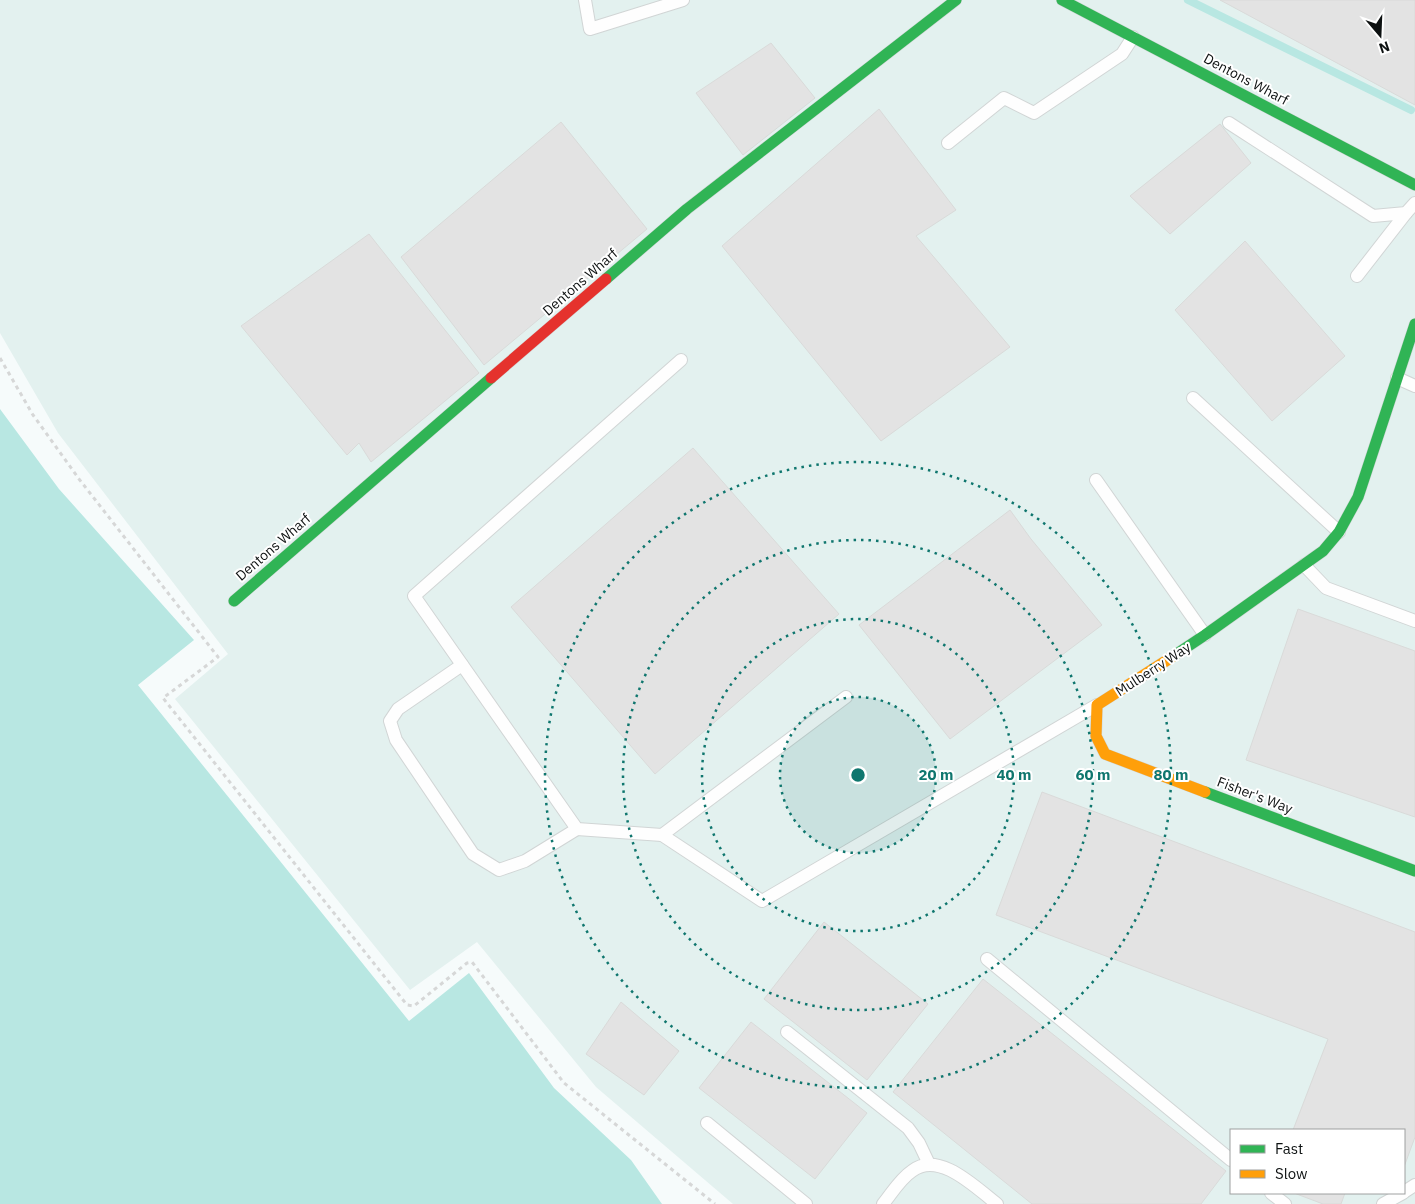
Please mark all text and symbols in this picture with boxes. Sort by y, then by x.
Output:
north arrow [1355,10,1405,60]
text: N [1377,37,1392,57]
street label: Dentons Wharf [1201,49,1292,109]
street label: Dentons Wharf [539,244,622,319]
street label: Dentons Wharf [232,509,315,584]
street label: Mulberry Way [1112,638,1194,700]
text: 20 m [919,765,953,784]
text: 40 m [997,765,1031,784]
text: 60 m [1076,765,1110,784]
text: 80 m [1154,765,1188,784]
centre of rings [849,766,867,784]
street label: Fisher's Way [1215,772,1295,818]
legend [1230,1129,1405,1194]
text: Fast [1275,1139,1303,1158]
text: Slow [1275,1164,1308,1183]

